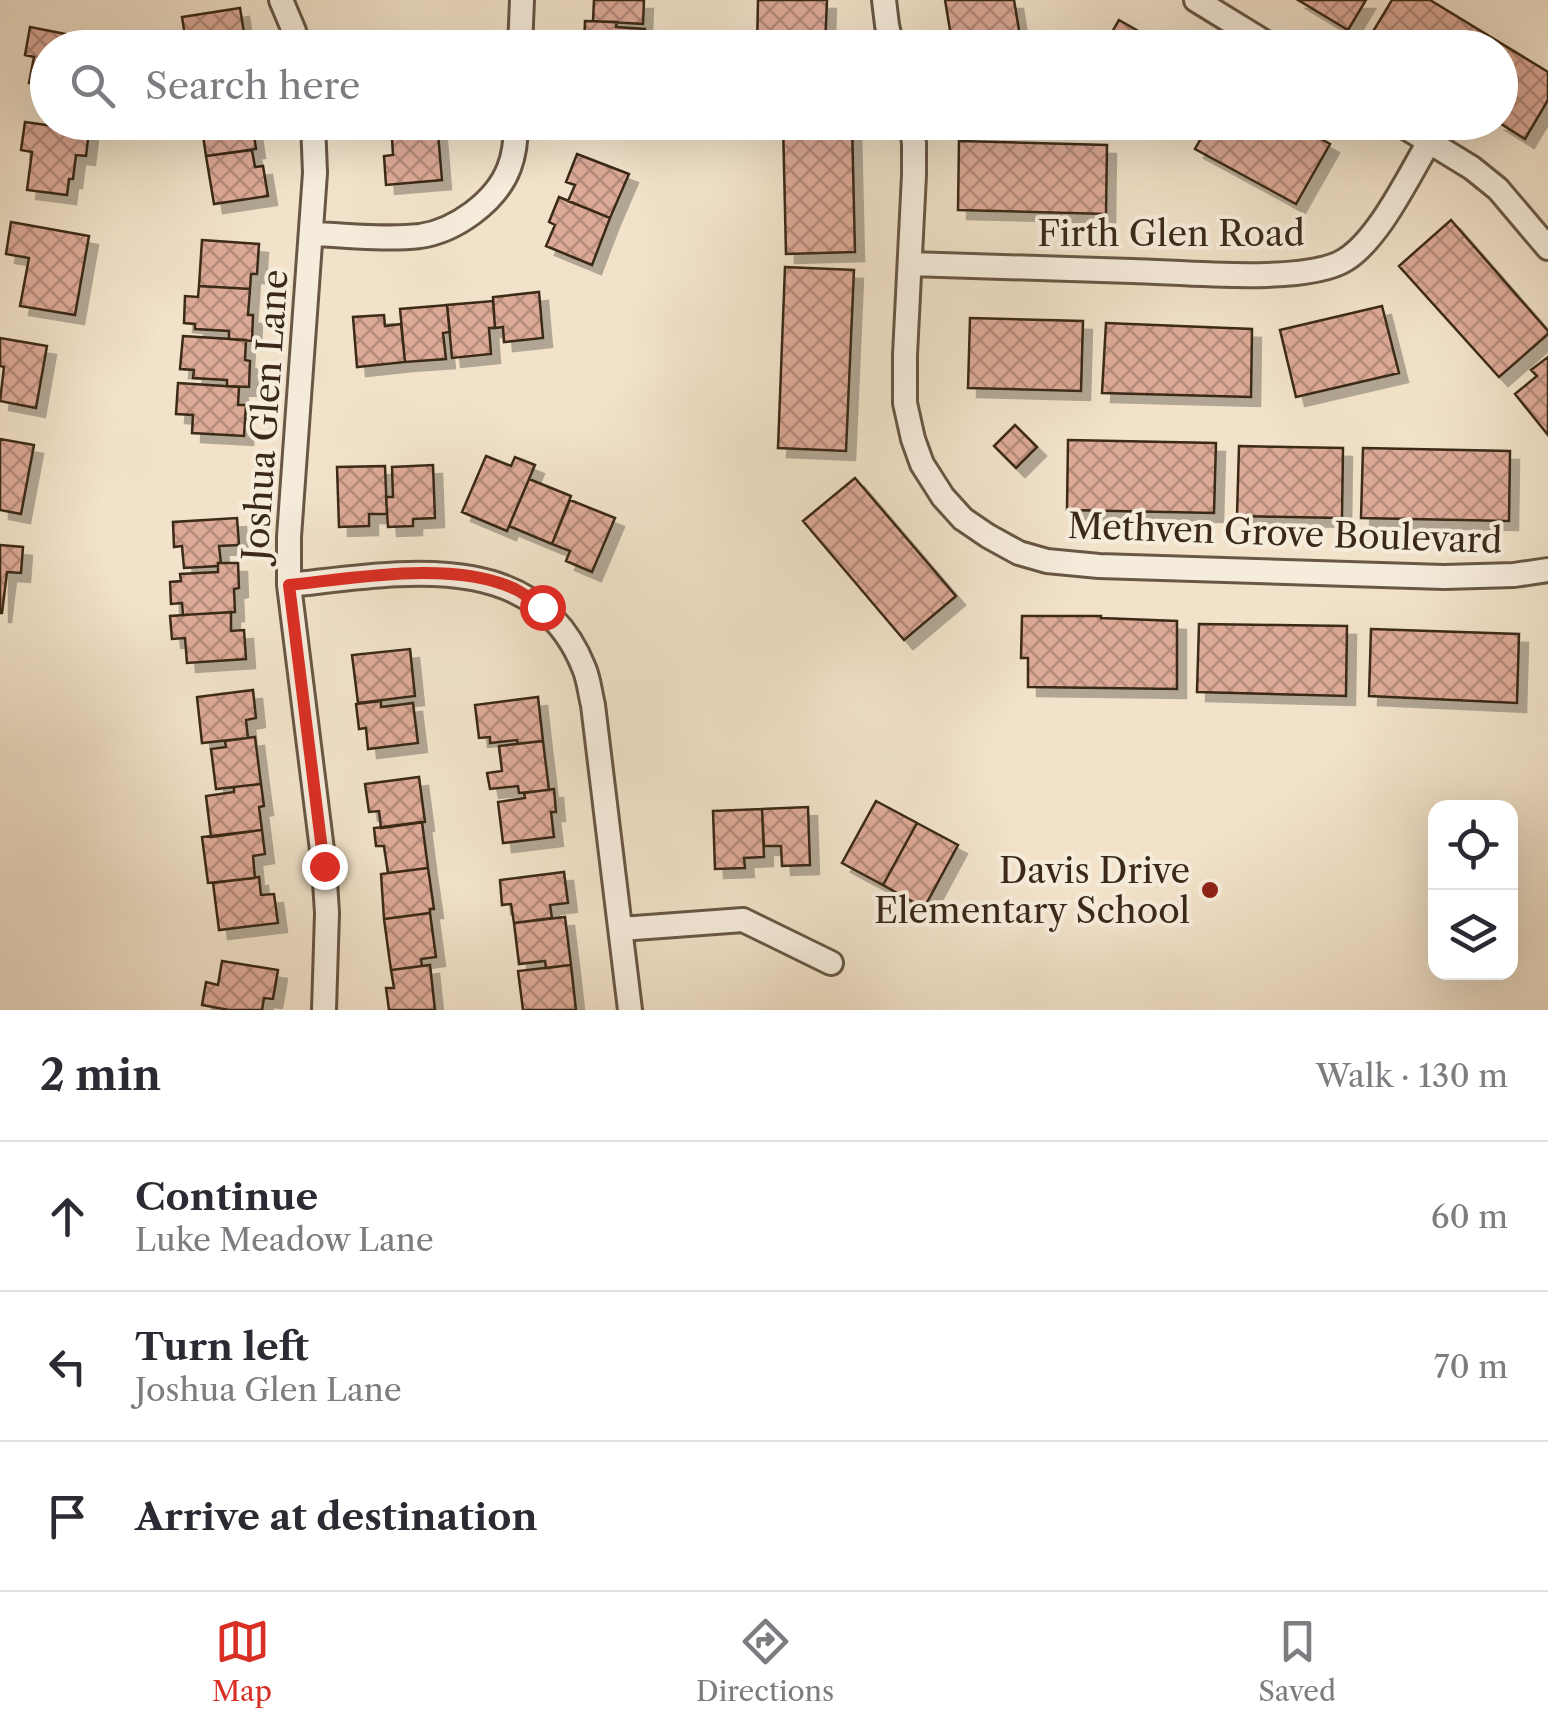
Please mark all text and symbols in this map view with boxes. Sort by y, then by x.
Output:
search box [30,30,1518,140]
icon: search [65,58,120,113]
text: Search here [145,62,360,109]
street label: Firth Glen Road [1037,212,1305,255]
street label: Joshua Glen Lane [233,268,297,567]
street label: Methven Grove Boulevard [1067,504,1503,562]
route start [520,585,566,631]
map controls [1428,800,1518,980]
button: locate [1428,800,1518,890]
route end [302,844,348,890]
place label: Davis Drive Elementary School [874,849,1190,932]
marker: Davis Drive Elementary School [1199,879,1221,901]
button: layers [1428,890,1518,980]
text: 2 min [40,1049,161,1101]
text: Walk · 130 m [1316,1056,1508,1095]
text: Continue [135,1173,318,1220]
icon: ahead [40,1189,95,1244]
text: 60 m [1431,1197,1508,1236]
text: Luke Meadow Lane [135,1220,434,1259]
text: Turn left [135,1323,309,1370]
icon: left [40,1339,95,1394]
text: 70 m [1434,1347,1508,1386]
text: Joshua Glen Lane [135,1370,402,1409]
icon: arrive [40,1489,95,1544]
text: Arrive at destination [135,1493,538,1540]
tab: Map [212,1614,272,1708]
tab: Directions [696,1614,834,1708]
tab: Saved [1258,1614,1336,1708]

